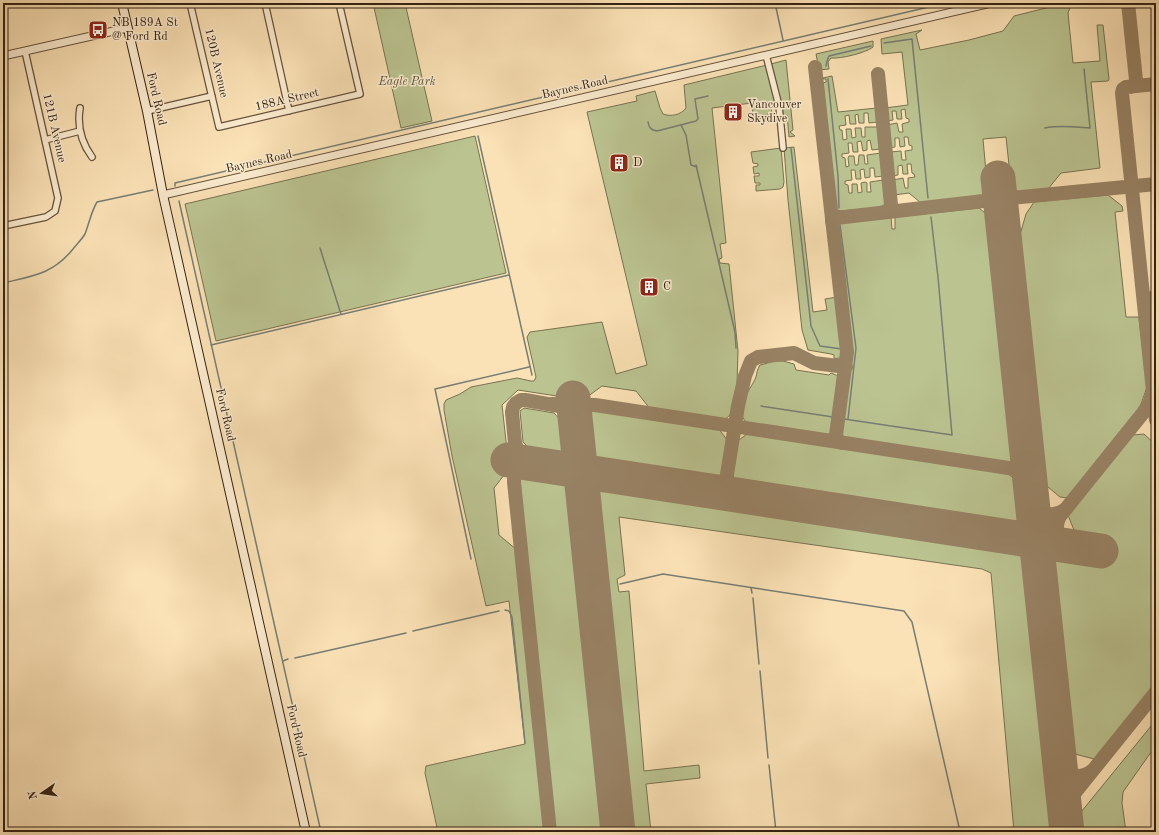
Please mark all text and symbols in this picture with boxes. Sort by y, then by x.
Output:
place label: NB 189A St @ Ford Rd [112,17,178,43]
bus stop icon: NB 189A St @ Ford Rd [87,19,109,41]
street label: 120B Avenue [202,27,230,99]
street label: Ford Road [144,71,168,127]
street label: Baynes Road [541,75,609,101]
park label: Eagle Park [377,76,436,88]
street label: 188A Street [254,87,320,113]
street label: 121B Avenue [40,92,68,164]
place label: Vancouver Skydive [747,99,802,125]
building icon: Vancouver Skydive [722,101,744,123]
street label: Baynes Road [225,149,293,175]
building icon: D [608,152,630,174]
place label: D [633,157,642,169]
building icon: C [638,276,660,298]
place label: C [663,281,671,293]
street label: Ford Road [213,387,237,443]
street label: Ford Road [284,703,308,759]
north arrow [22,773,62,813]
text: N [27,789,40,800]

